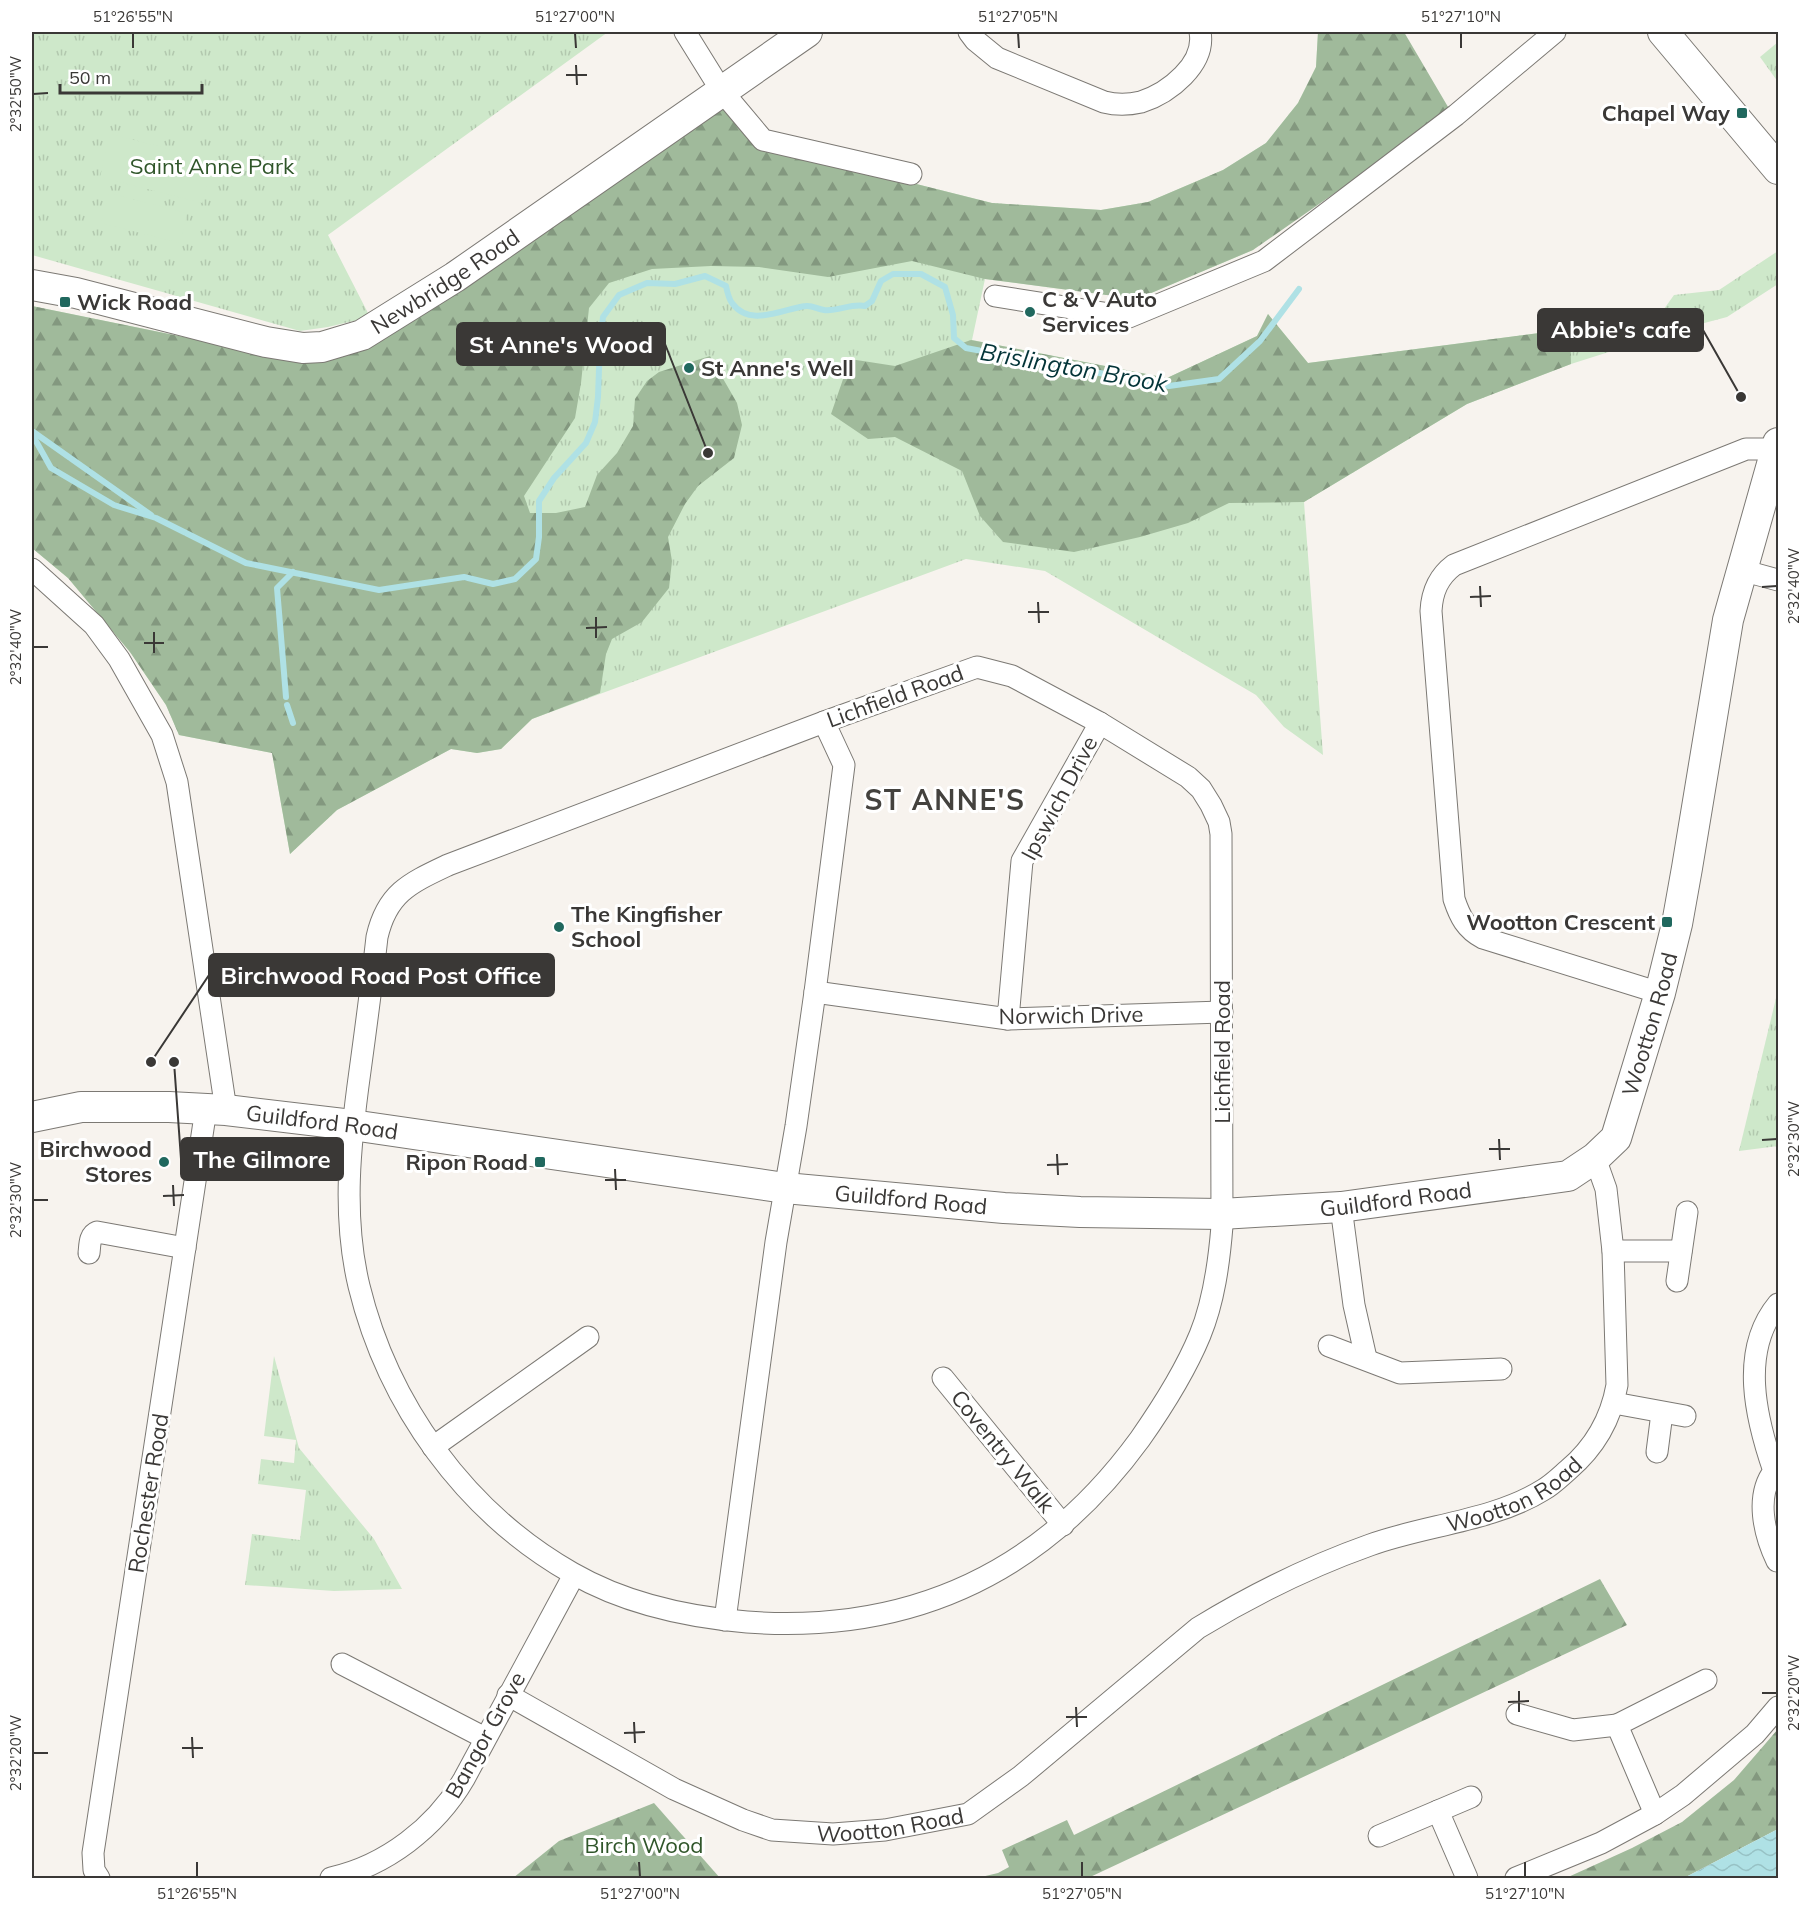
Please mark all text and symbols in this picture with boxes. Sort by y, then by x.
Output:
text: 51°26'55"N [93,7,173,26]
text: 51°27'00"N [535,7,615,26]
text: 51°27'05"N [978,7,1058,26]
text: 51°27'10"N [1421,7,1501,26]
text: 2°32'50"W [6,55,25,132]
scale bar [60,57,202,95]
text: 50 m [69,66,111,89]
place label: Chapel Way [1602,99,1730,127]
marker: Chapel Way [1735,106,1749,120]
park label: Saint Anne Park [130,152,295,180]
street label: Newbridge Road [365,223,525,340]
place label: C & V Auto Services [1042,285,1157,338]
place label: Wick Road [77,288,192,316]
marker: Wick Road [58,295,72,309]
marker: C & V Auto Services [1023,305,1037,319]
callout: Abbie's cafe [1538,309,1703,351]
text: Abbie's cafe [1551,314,1691,344]
callout: St Anne's Wood [457,323,665,365]
text: St Anne's Wood [469,329,653,359]
water label: Brislington Brook [978,336,1171,398]
place label: St Anne's Well [701,354,854,382]
marker: St Anne's Well [682,361,696,375]
text: 2°32'40"W [1784,547,1803,624]
text: 2°32'40"W [6,608,25,685]
street label: Lichfield Road [823,658,967,734]
street label: Ipswich Drive [1015,731,1103,865]
district label: ST ANNE'S [865,782,1025,817]
place label: The Kingfisher School [571,900,722,953]
place label: Wootton Crescent [1466,908,1655,936]
marker: Wootton Crescent [1660,915,1674,929]
marker: The Kingfisher School [552,920,566,934]
street label: Wootton Road [1616,950,1683,1099]
callout: Birchwood Road Post Office [209,954,554,996]
text: Birchwood Road Post Office [221,960,541,990]
street label: Lichfield Road [1208,980,1236,1124]
street label: Norwich Drive [998,1000,1144,1030]
street label: Guildford Road [245,1099,400,1146]
text: 2°32'30"W [1784,1100,1803,1177]
place label: Birchwood Stores [39,1135,152,1188]
callout: The Gilmore [181,1138,343,1180]
text: The Gilmore [193,1144,331,1174]
place label: Ripon Road [405,1148,528,1176]
marker: Birchwood Stores [157,1155,171,1169]
marker: Ripon Road [533,1155,547,1169]
text: 2°32'30"W [6,1161,25,1238]
street label: Guildford Road [1319,1175,1473,1222]
street label: Guildford Road [833,1179,988,1220]
street label: Coventry Walk [945,1384,1061,1519]
street label: Rochester Road [122,1411,174,1575]
street label: Wootton Road [1444,1450,1588,1538]
text: 2°32'20"W [1784,1654,1803,1731]
street label: Bangor Grove [439,1667,531,1803]
text: 2°32'20"W [6,1714,25,1791]
street label: Wootton Road [816,1801,966,1848]
park label: Birch Wood [584,1831,704,1859]
text: 51°26'55"N [157,1884,237,1903]
text: 51°27'00"N [600,1884,680,1903]
text: 51°27'05"N [1042,1884,1122,1903]
text: 51°27'10"N [1485,1884,1565,1903]

